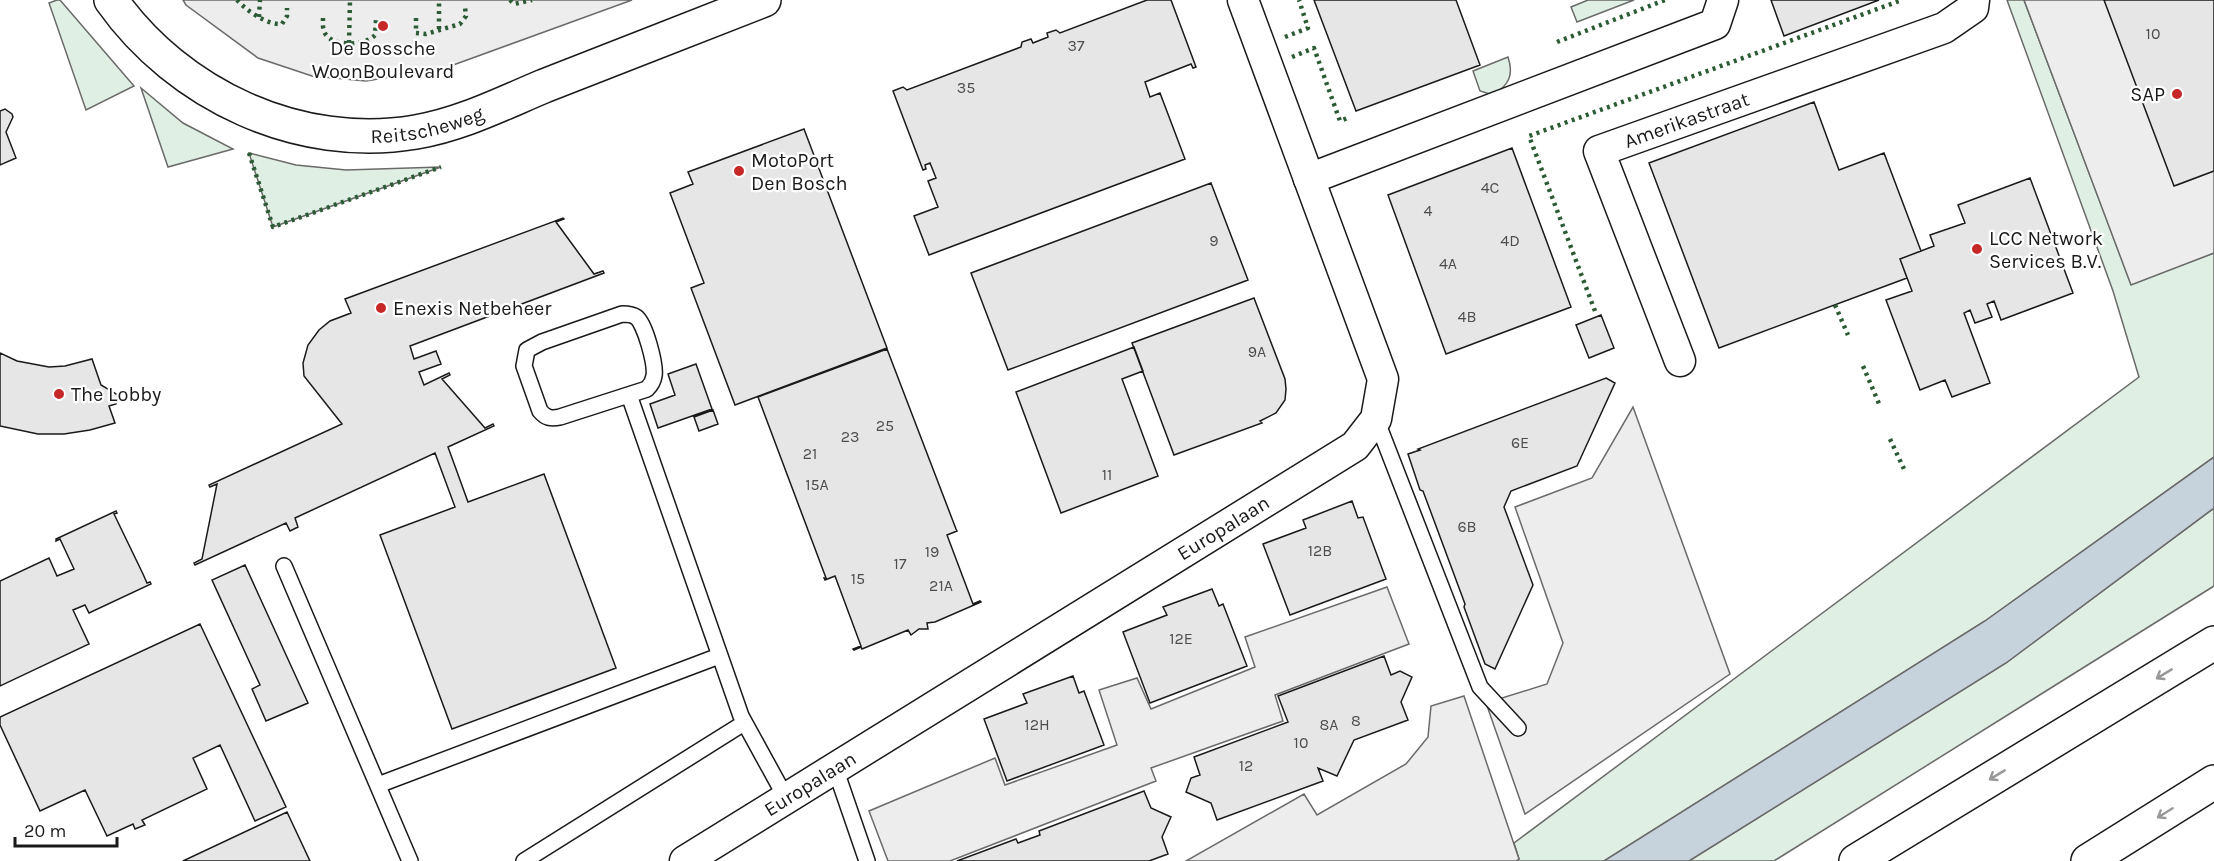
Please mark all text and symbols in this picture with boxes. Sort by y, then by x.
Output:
marker: De Bossche WoonBoulevard [376,19,390,33]
house number: 10 [2146,24,2160,43]
house number: 37 [1068,36,1085,55]
place label: De Bossche WoonBoulevard [312,37,454,83]
house number: 35 [957,78,975,97]
place label: SAP [2130,83,2165,106]
street label: Amerikastraat [1621,87,1753,153]
marker: SAP [2170,87,2184,101]
street label: Reitscheweg [370,102,487,148]
place label: MotoPort Den Bosch [751,149,848,195]
marker: MotoPort Den Bosch [732,164,746,178]
house number: 4C [1481,178,1500,197]
house number: 4 [1424,201,1433,220]
place label: LCC Network Services B.V. [1989,227,2103,273]
house number: 9 [1209,231,1219,250]
house number: 4D [1500,231,1520,250]
marker: LCC Network Services B.V. [1970,242,1984,256]
house number: 4A [1439,254,1457,273]
place label: Enexis Netbeheer [393,297,552,320]
marker: Enexis Netbeheer [374,301,388,315]
house number: 4B [1458,307,1476,326]
house number: 9A [1248,342,1266,361]
place label: The Lobby [71,383,161,406]
marker: The Lobby [52,387,66,401]
house number: 25 [876,416,894,435]
house number: 23 [841,427,859,446]
house number: 6E [1511,433,1529,452]
house number: 21 [803,444,817,463]
house number: 11 [1102,465,1112,484]
house number: 15A [805,475,829,494]
street label: Europalaan [1173,491,1274,565]
house number: 6B [1457,517,1477,536]
house number: 12B [1308,541,1332,560]
house number: 19 [925,542,939,561]
house number: 17 [894,554,907,573]
house number: 15 [851,569,865,588]
house number: 21A [929,576,953,595]
house number: 12E [1169,629,1193,648]
one-way arrow [2156,668,2173,680]
house number: 8 [1351,711,1361,730]
house number: 12H [1024,715,1050,734]
house number: 8A [1319,715,1339,734]
house number: 10 [1294,733,1308,752]
street label: Europalaan [760,747,860,821]
house number: 12 [1239,756,1253,775]
one-way arrow [1989,769,2006,781]
one-way arrow [2156,806,2173,819]
scale bar [15,810,117,848]
text: 20 m [24,820,66,842]

